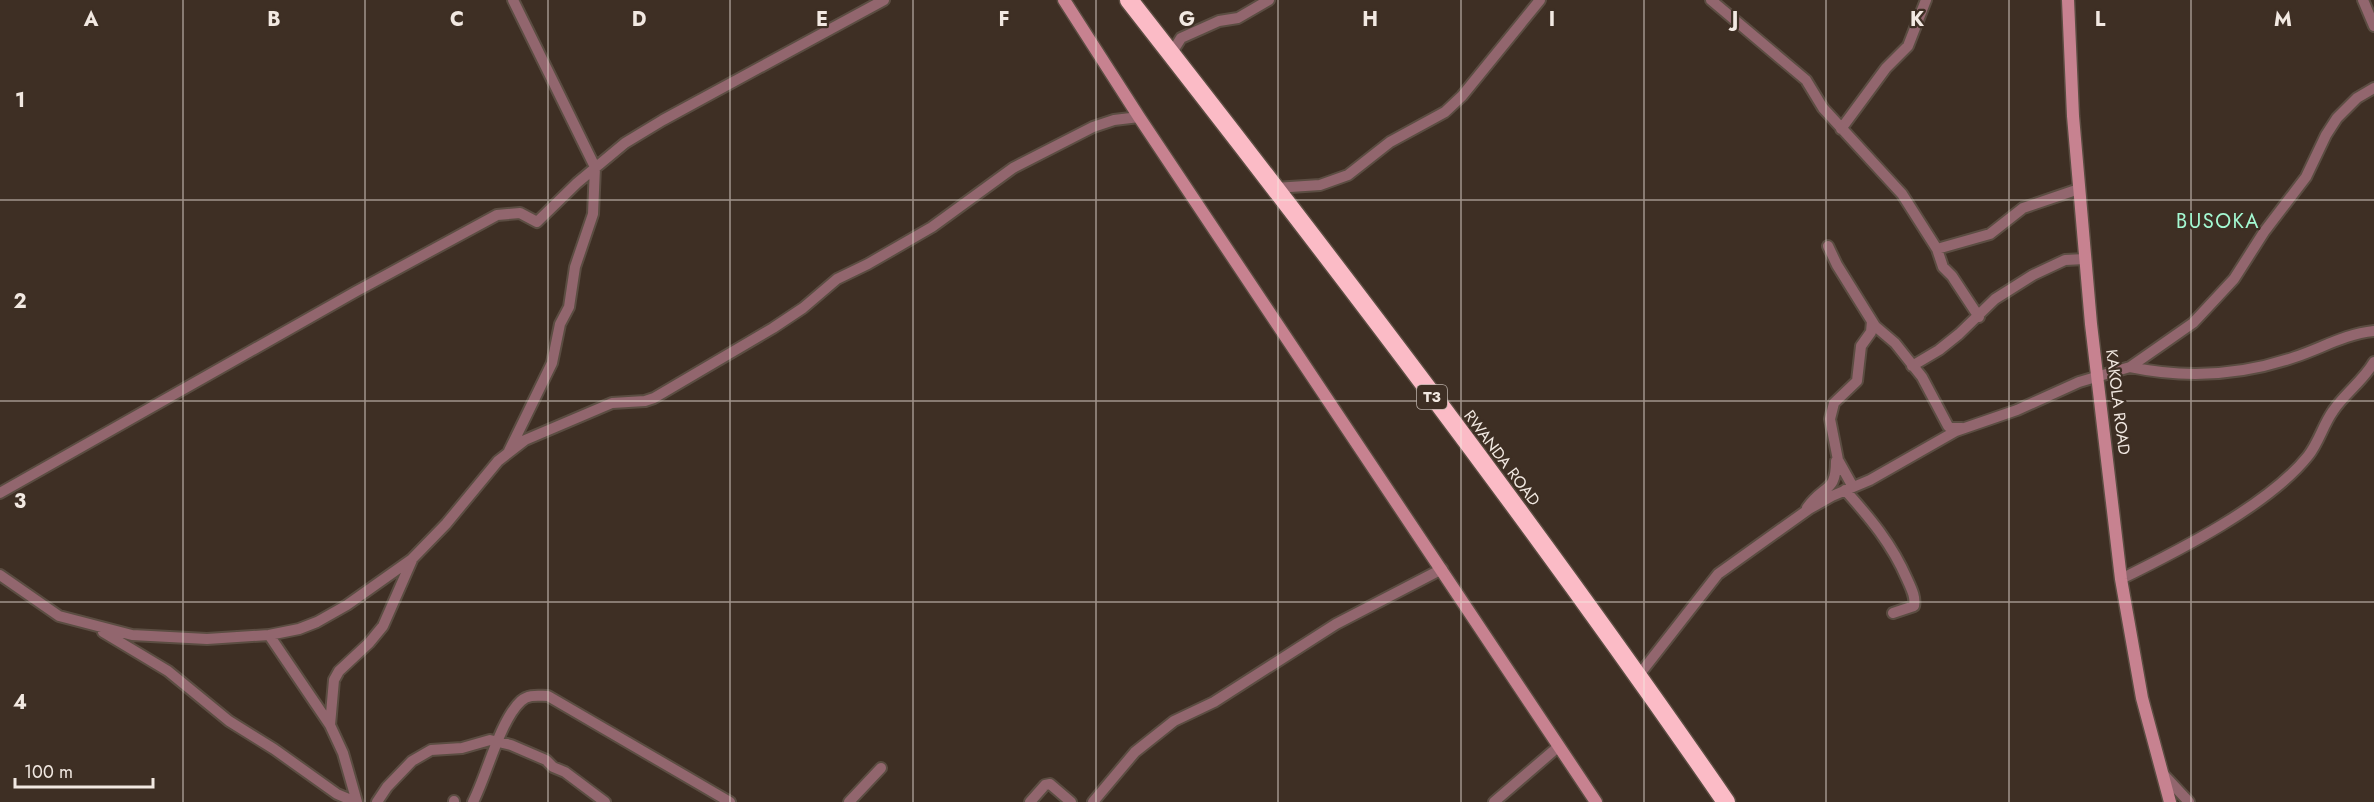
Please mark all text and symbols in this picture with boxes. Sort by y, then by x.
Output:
text: A [83,5,99,34]
text: B [267,5,281,34]
text: C [450,5,464,34]
text: D [632,5,646,34]
text: E [816,5,828,34]
text: F [998,5,1010,34]
text: G [1179,5,1195,34]
text: H [1362,5,1378,34]
text: I [1549,5,1555,34]
text: J [1728,5,1738,34]
text: K [1910,5,1924,34]
text: L [2095,5,2106,34]
text: M [2274,5,2292,34]
text: 1 [15,86,25,115]
district label: BUSOKA [2176,207,2260,236]
text: 2 [13,287,27,316]
street label: KAKOLA ROAD [2100,348,2136,456]
road number: T3 [1417,385,1447,409]
street label: RWANDA ROAD [1458,405,1546,511]
text: 3 [14,487,26,516]
text: 4 [13,688,27,717]
scale bar [15,751,153,789]
text: 100 m [24,759,73,785]

